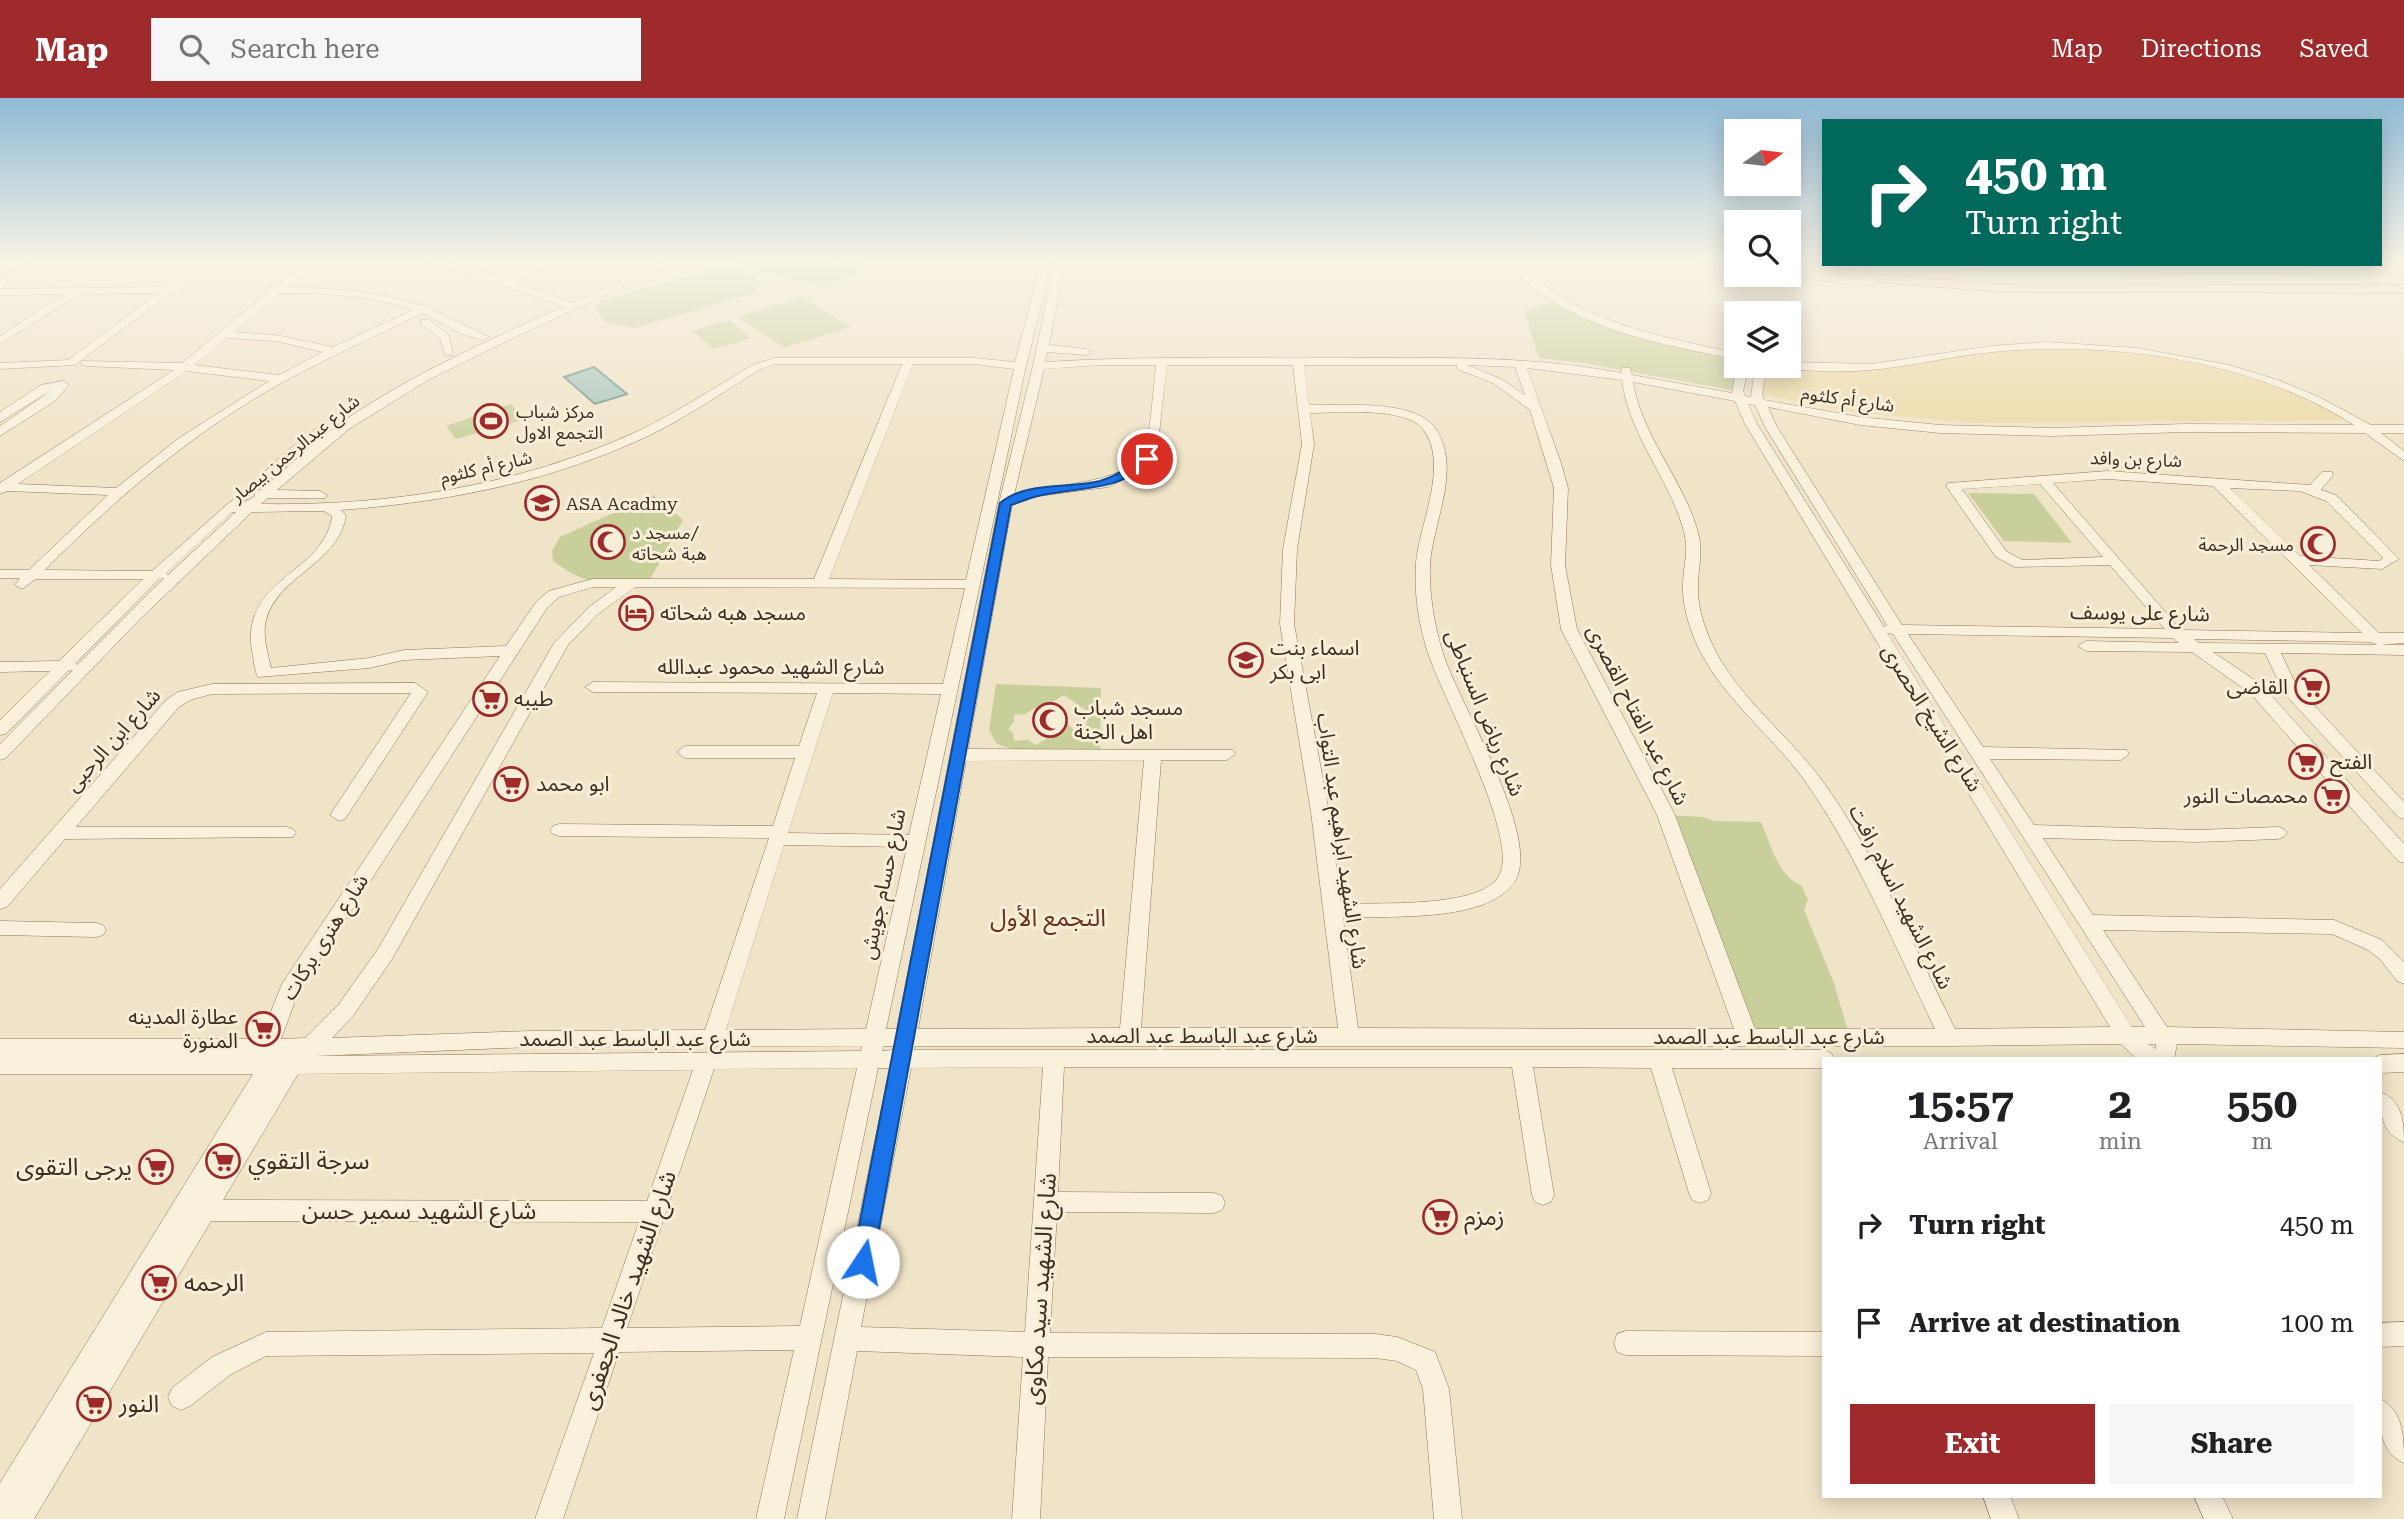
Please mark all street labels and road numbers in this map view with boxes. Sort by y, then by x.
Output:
street label: شارع أم كلثوم [1800,382,1896,420]
street label: شارع عبدالرحمن بيصار [226,390,366,510]
street label: شارع أم كلثوم [438,446,535,492]
street label: شارع بن وافد [2089,447,2182,475]
street label: شارع على يوسف [2070,600,2210,629]
street label: شارع عبد الفتاح القصرى [1579,621,1694,811]
street label: شارع رياض السنباطى [1438,626,1529,801]
street label: شارع الشيخ الحصرى [1874,640,1987,798]
street label: شارع الشهيد محمود عبدالله [657,655,885,682]
street label: شارع ابن الرحبى [60,683,168,799]
street label: شارع الشهيد ابراهيم عبد التواب [1309,711,1372,971]
street label: شارع الشهيد اسلام رافت [1841,801,1958,995]
street label: شارع حسام جويش [855,807,915,962]
street label: شارع هنرى بركات [277,870,376,1006]
street label: شارع عبد الباسط عبد الصمد [1086,1024,1318,1051]
street label: شارع عبد الباسط عبد الصمد [1653,1025,1885,1052]
street label: شارع عبد الباسط عبد الصمد [519,1027,751,1054]
street label: شارع الشهيد خالد الجعفرى [574,1167,685,1414]
street label: شارع الشهيد سيد مكاوى [1018,1172,1065,1406]
street label: شارع الشهيد سمير حسن [302,1197,536,1228]

